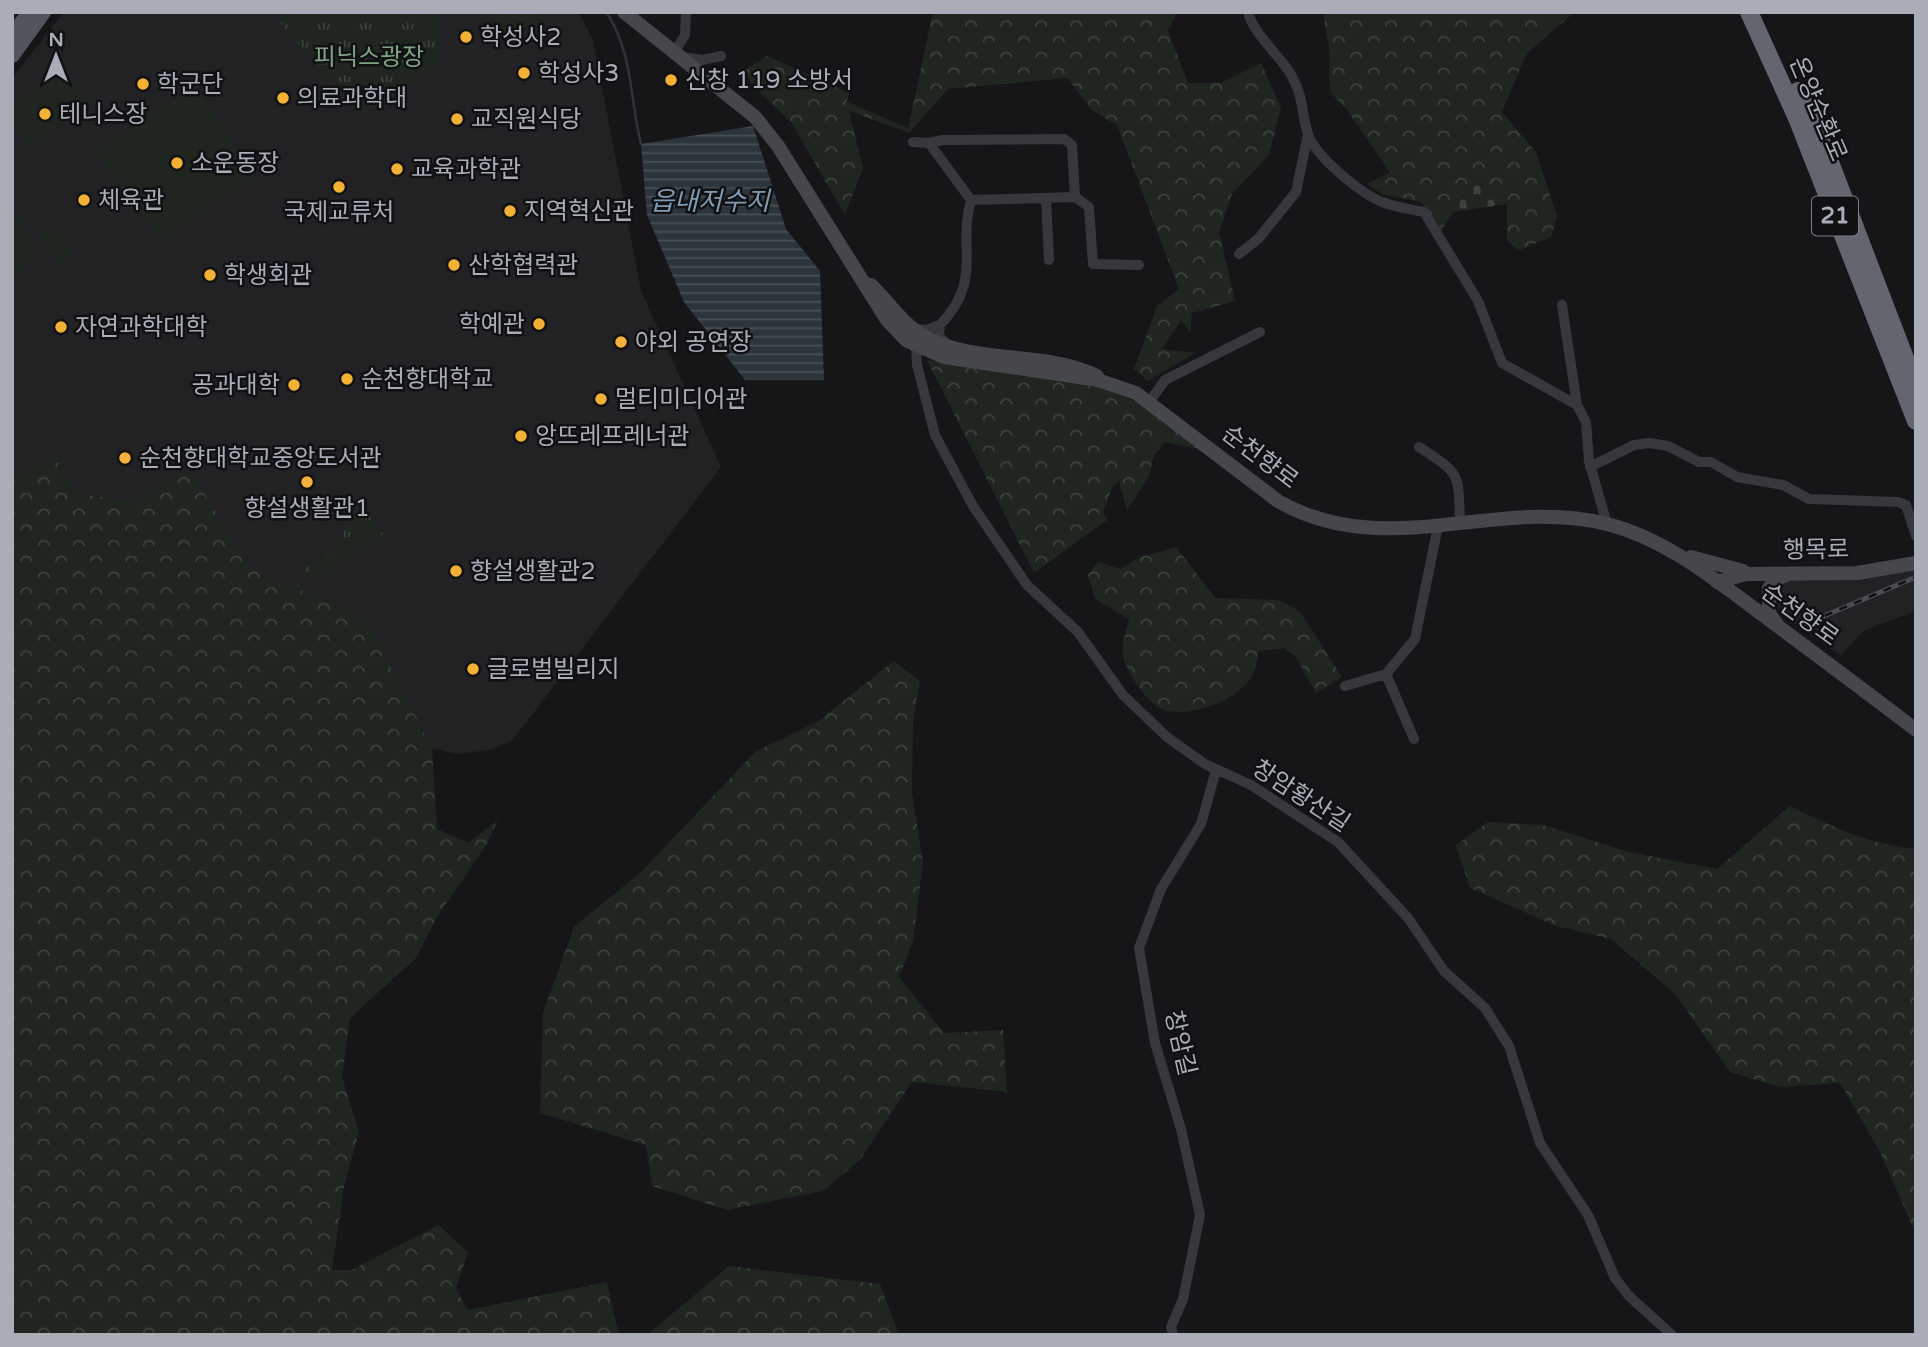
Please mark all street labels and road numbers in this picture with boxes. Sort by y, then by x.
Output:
street label: 온양순환로 [1783,53,1853,165]
road number: 21 [1812,196,1858,236]
street label: 순천향로 [1216,419,1304,495]
street label: 행목로 [1783,535,1849,565]
street label: 순천향로 [1756,577,1844,653]
street label: 창암황산길 [1247,754,1355,838]
street label: 창암길 [1158,1007,1202,1079]

